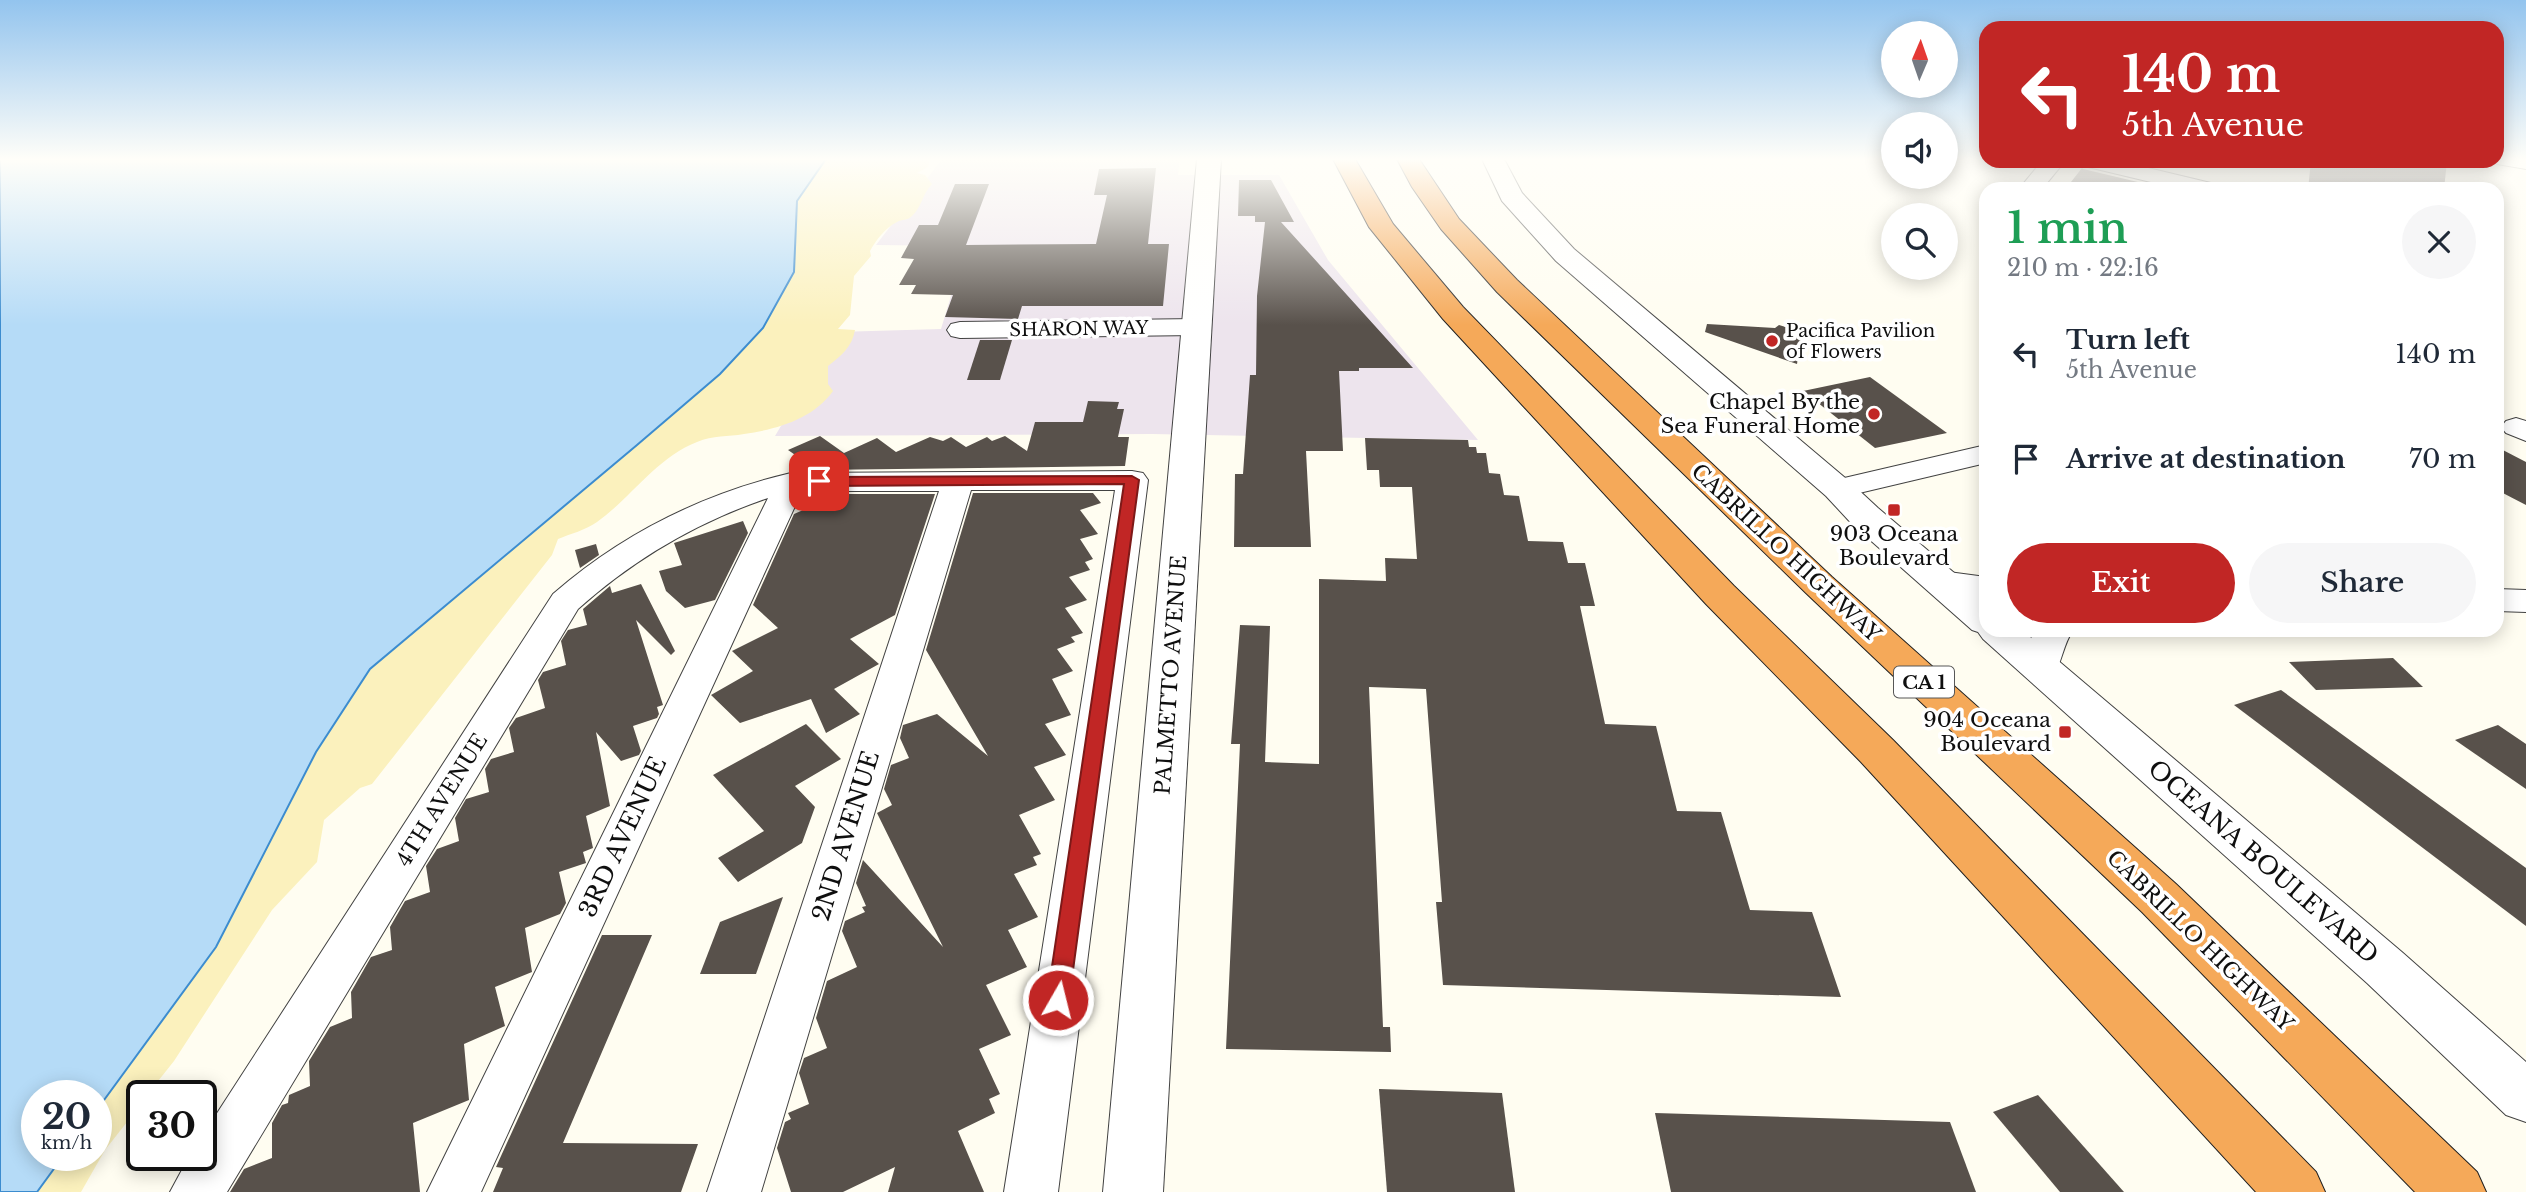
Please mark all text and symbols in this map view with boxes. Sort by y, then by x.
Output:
north arrow [1881,21,1958,98]
map controls [1881,21,1958,280]
text: 140 m [2122,44,2280,105]
icon: left [2007,49,2098,140]
text: 5th Avenue [2122,105,2304,145]
button: sound [1881,112,1958,189]
text: 1 min [2007,202,2128,254]
button: search [1881,203,1958,280]
button: close [2402,205,2476,279]
text: 210 m · 22:16 [2007,254,2159,282]
street label: SHARON WAY [1009,317,1150,341]
place label: Pacifica Pavilion of Flowers [1786,320,1935,363]
text: Turn left [2066,324,2190,356]
marker: Pacifica Pavilion of Flowers [1764,333,1780,349]
icon: left [2007,335,2045,373]
text: 140 m [2395,338,2476,370]
text: 5th Avenue [2066,356,2197,384]
place label: Chapel By the Sea Funeral Home [1661,389,1860,439]
marker: Chapel By the Sea Funeral Home [1866,406,1882,422]
icon: arrive [2007,440,2045,478]
text: Arrive at destination [2066,443,2346,475]
text: 70 m [2409,443,2476,475]
pin [789,451,849,511]
street label: CABRILLO HIGHWAY [1686,458,1887,648]
icon: arrive [800,462,838,500]
marker: 903 Oceana Boulevard [1886,502,1902,518]
place label: 903 Oceana Boulevard [1830,521,1959,571]
button: Exit [2007,543,2235,623]
button: Share [2249,543,2476,623]
street label: PALMETTO AVENUE [1150,554,1192,796]
road number: CA 1 [1894,666,1954,698]
place label: 904 Oceana Boulevard [1923,707,2051,757]
marker: 904 Oceana Boulevard [2057,724,2073,740]
street label: 4TH AVENUE [391,729,493,871]
street label: 2ND AVENUE [806,747,885,924]
street label: 3RD AVENUE [573,752,672,922]
street label: OCEANA BOULEVARD [2142,754,2384,970]
street label: CABRILLO HIGHWAY [2101,845,2299,1037]
position arrow [1021,963,1095,1037]
speed limit sign: 30 [126,1080,217,1171]
text: 20 [42,1095,91,1138]
text: km/h [41,1132,92,1154]

